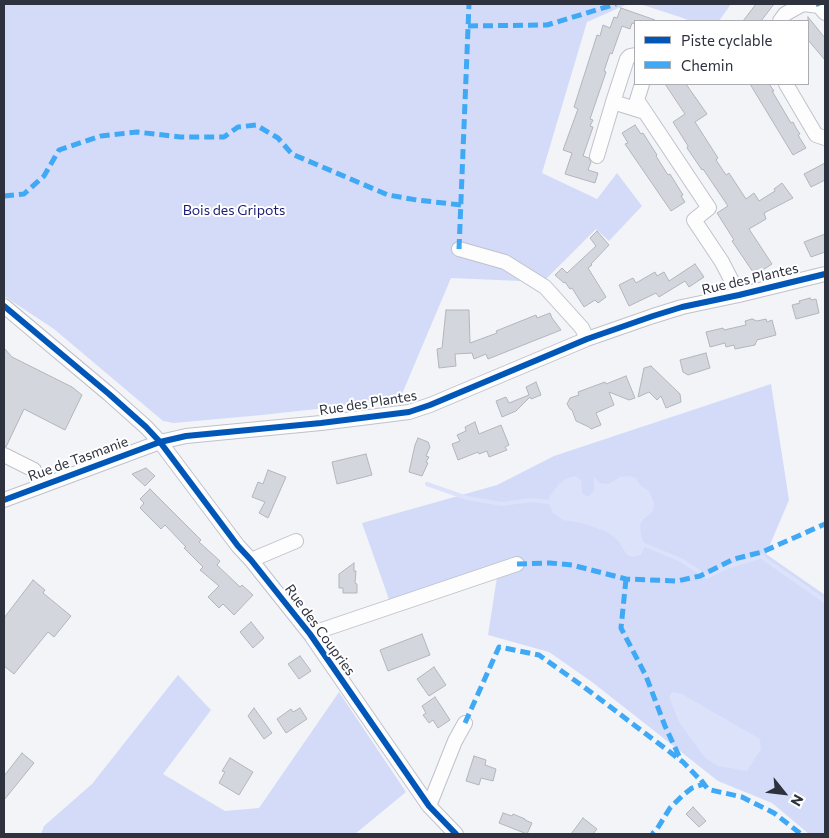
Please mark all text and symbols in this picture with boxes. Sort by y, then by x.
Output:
legend [634,20,809,85]
text: Piste cyclable [681,31,772,49]
text: Chemin [681,56,733,74]
park label: Bois des Gripots [183,202,285,218]
street label: Rue des Plantes [700,260,800,298]
street label: Rue des Plantes [318,387,418,419]
street label: Rue de Tasmanie [26,433,130,485]
street label: Rue des Coupries [281,581,359,679]
north arrow [759,768,809,818]
text: N [788,792,808,809]

